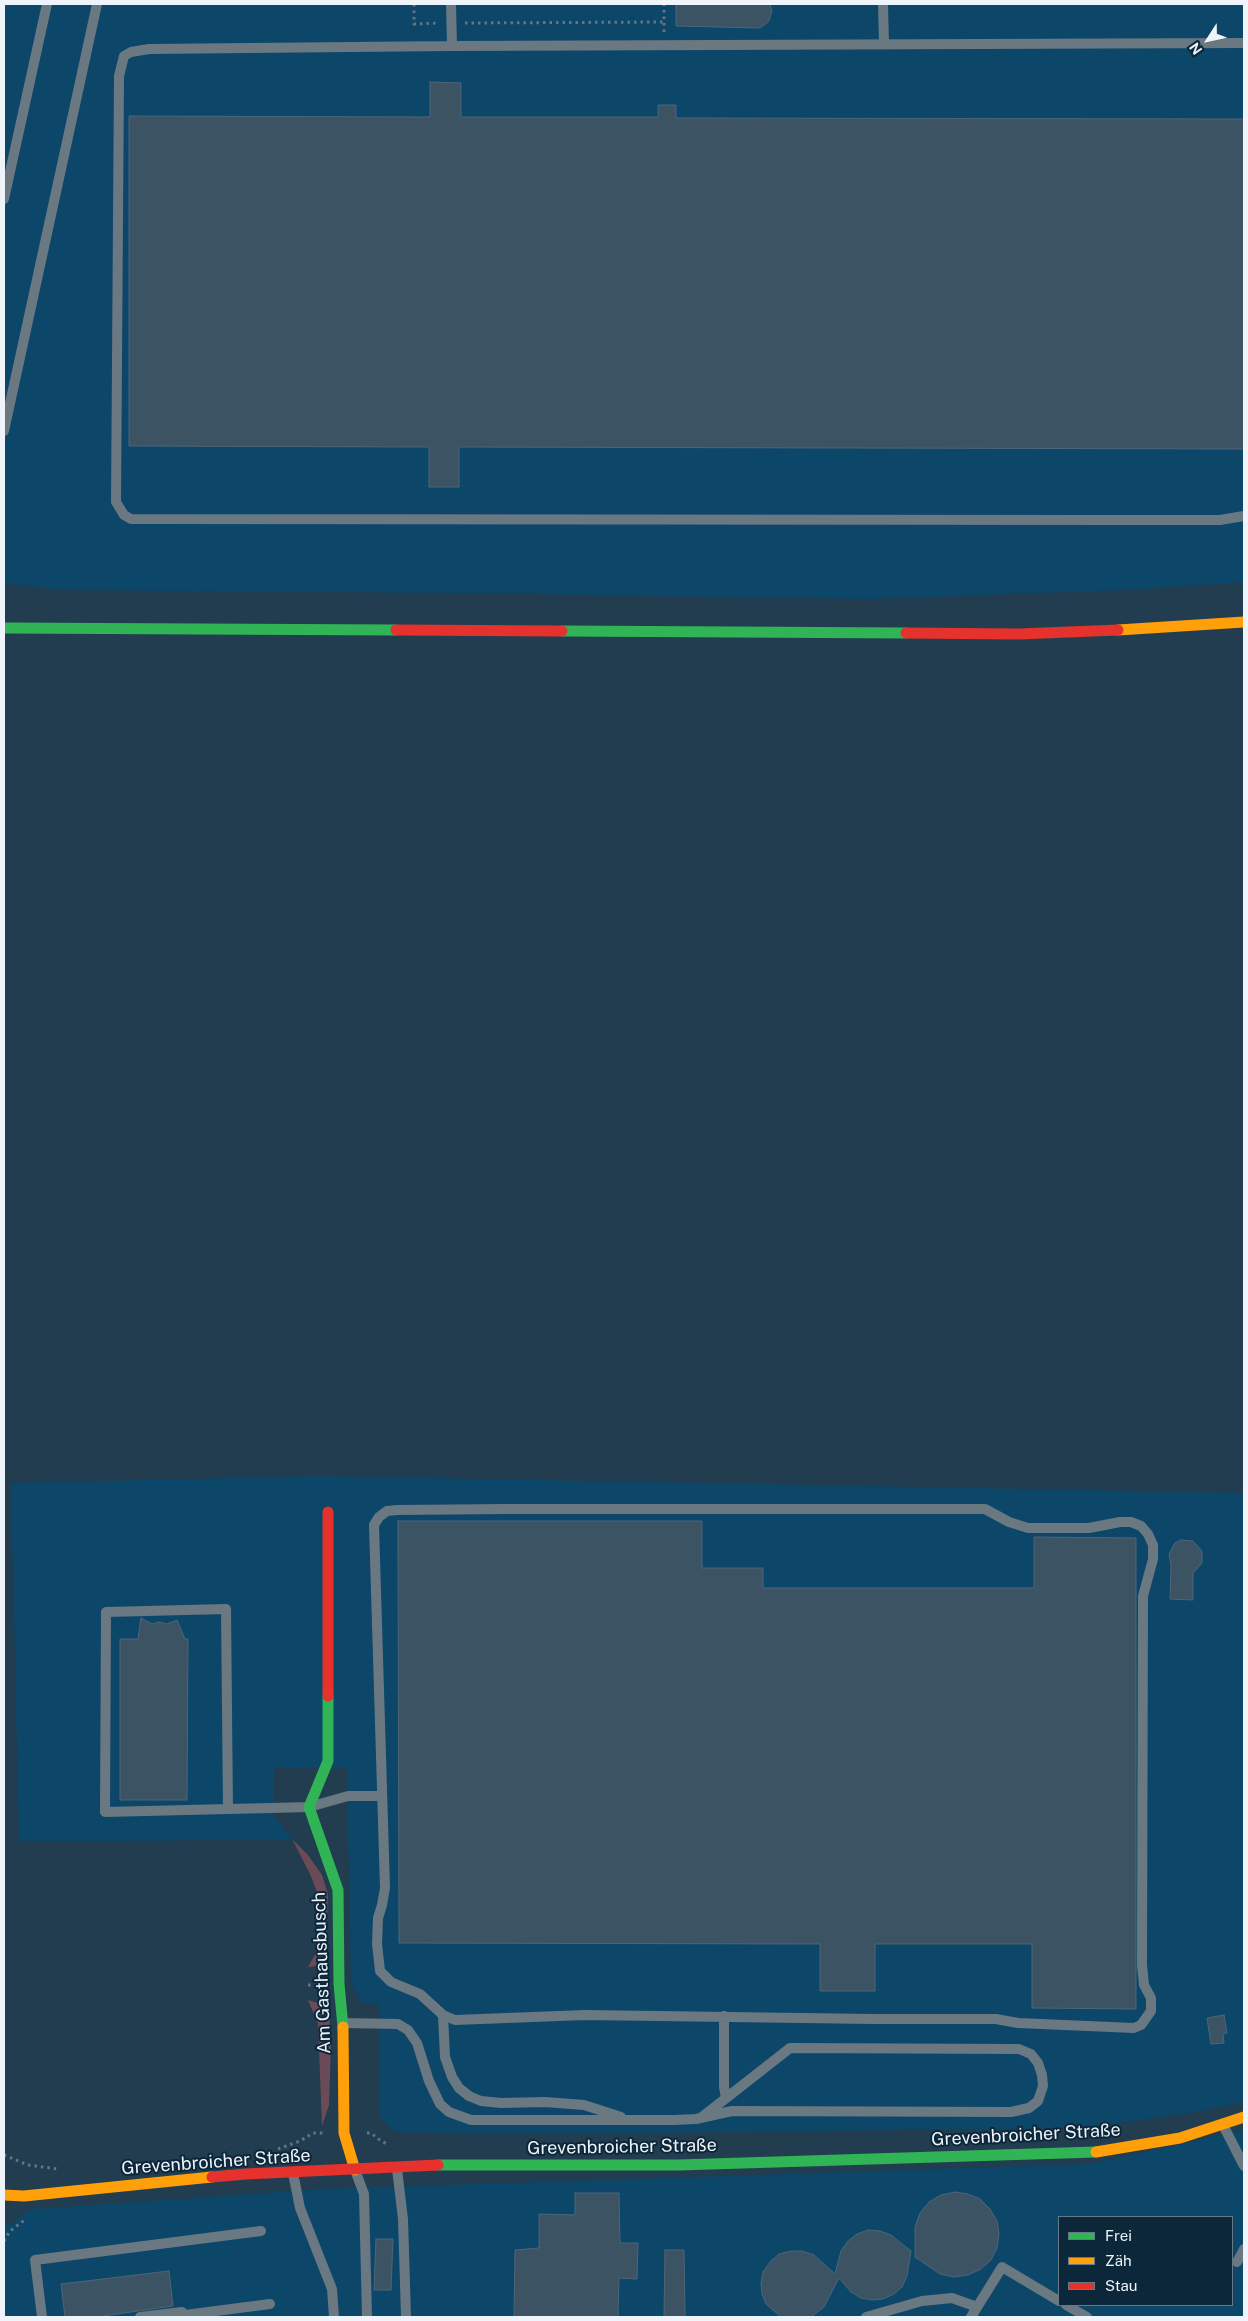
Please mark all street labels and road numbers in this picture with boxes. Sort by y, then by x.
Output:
street label: Am Gasthausbusch [308,1892,336,2054]
street label: Grevenbroicher Straße [931,2119,1121,2151]
street label: Grevenbroicher Straße [527,2135,717,2159]
street label: Grevenbroicher Straße [121,2145,311,2179]

